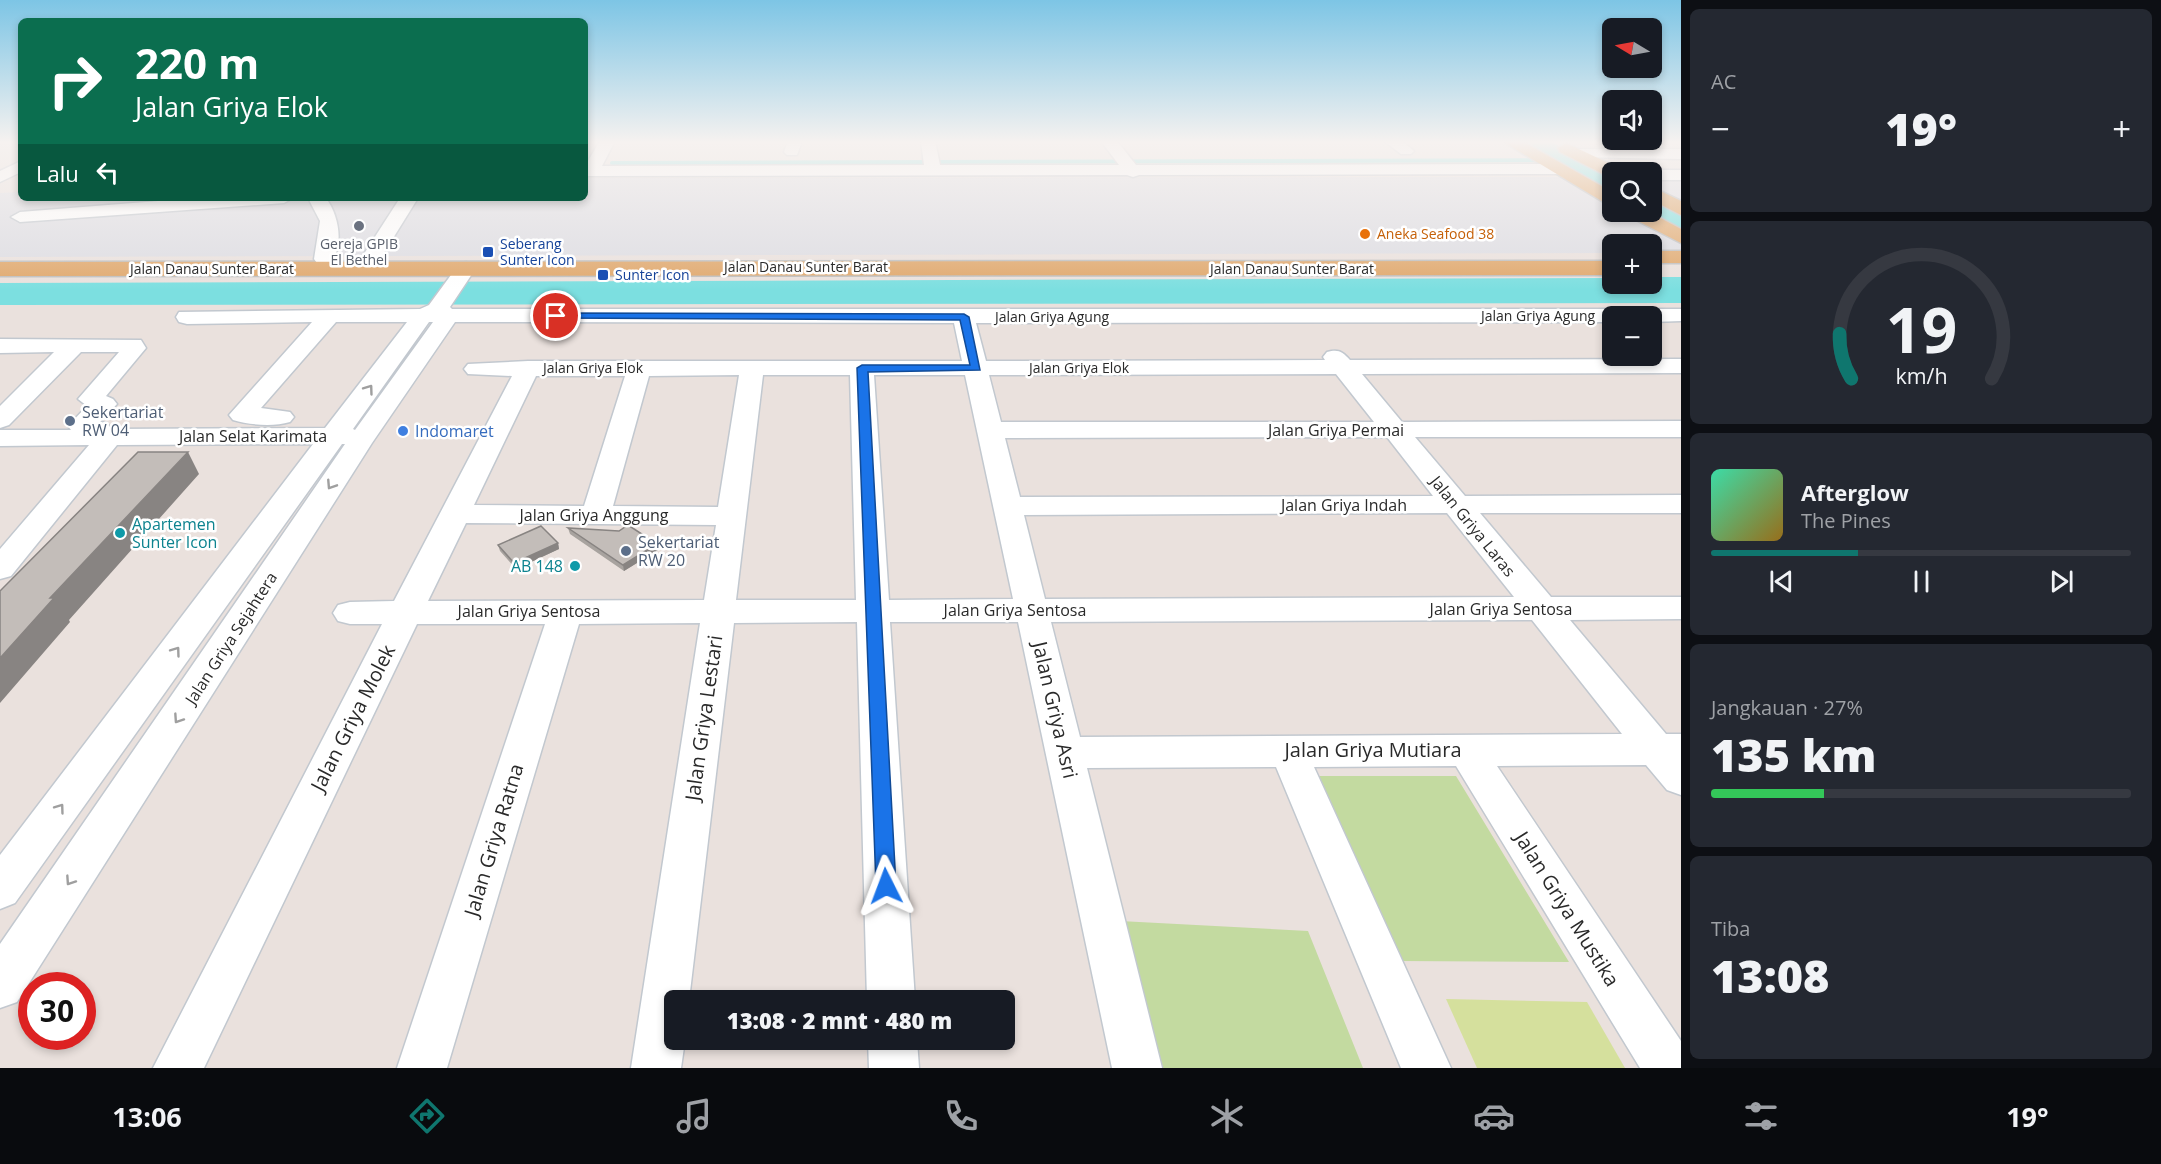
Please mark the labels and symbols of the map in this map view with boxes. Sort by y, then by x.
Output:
north arrow [1602,18,1662,78]
marker: Gereja GPIB El Bethel [352,219,366,233]
place label: Aneka Seafood 38 [1377,224,1494,243]
marker: Aneka Seafood 38 [1358,227,1372,241]
place label: Gereja GPIB El Bethel [320,234,398,269]
place label: Seberang Sunter Icon [500,234,575,269]
marker: Seberang Sunter Icon [481,245,495,259]
street label: Jalan Danau Sunter Barat [722,257,888,276]
street label: Jalan Danau Sunter Barat [128,259,294,278]
street label: Jalan Danau Sunter Barat [1208,259,1374,278]
place label: Sunter Icon [615,265,690,284]
marker: Sunter Icon [596,268,610,282]
pin [530,290,581,341]
street label: Jalan Griya Agung [1479,306,1595,325]
street label: Jalan Griya Agung [993,307,1109,326]
street label: Jalan Griya Elok [541,358,644,377]
street label: Jalan Griya Elok [1027,358,1130,377]
one-way arrow [362,384,373,395]
place label: Sekertariat RW 04 [82,401,164,441]
marker: Sekertariat RW 04 [63,414,77,428]
street label: Jalan Griya Permai [1266,419,1404,441]
place label: Indomaret [415,420,494,442]
marker: Indomaret [396,424,410,438]
street label: Jalan Selat Karimata [177,425,327,447]
street label: Jalan Griya Laras [1424,469,1520,581]
one-way arrow [327,479,338,490]
street label: Jalan Griya Indah [1279,494,1407,516]
street label: Jalan Griya Anggung [518,504,669,526]
place label: Apartemen Sunter Icon [132,513,217,553]
marker: Apartemen Sunter Icon [113,526,127,540]
place label: Sekertariat RW 20 [638,531,720,571]
marker: Sekertariat RW 20 [619,544,633,558]
place label: AB 148 [511,555,563,577]
marker: AB 148 [568,559,582,573]
street label: Jalan Griya Sejahtera [179,567,282,710]
street label: Jalan Griya Sentosa [1428,598,1572,620]
street label: Jalan Griya Sentosa [942,599,1086,621]
street label: Jalan Griya Sentosa [456,600,600,622]
street label: Jalan Griya Lestari [678,633,728,804]
street label: Jalan Griya Asri [1026,637,1084,781]
street label: Jalan Griya Molek [303,639,401,797]
one-way arrow [168,647,179,658]
one-way arrow [174,712,185,723]
street label: Jalan Griya Mutiara [1282,736,1462,763]
street label: Jalan Griya Ratna [457,760,530,921]
one-way arrow [52,804,63,815]
street label: Jalan Griya Mustika [1508,824,1626,991]
position arrow [854,854,918,918]
one-way arrow [65,875,77,885]
speed limit sign: 30 [18,972,96,1050]

